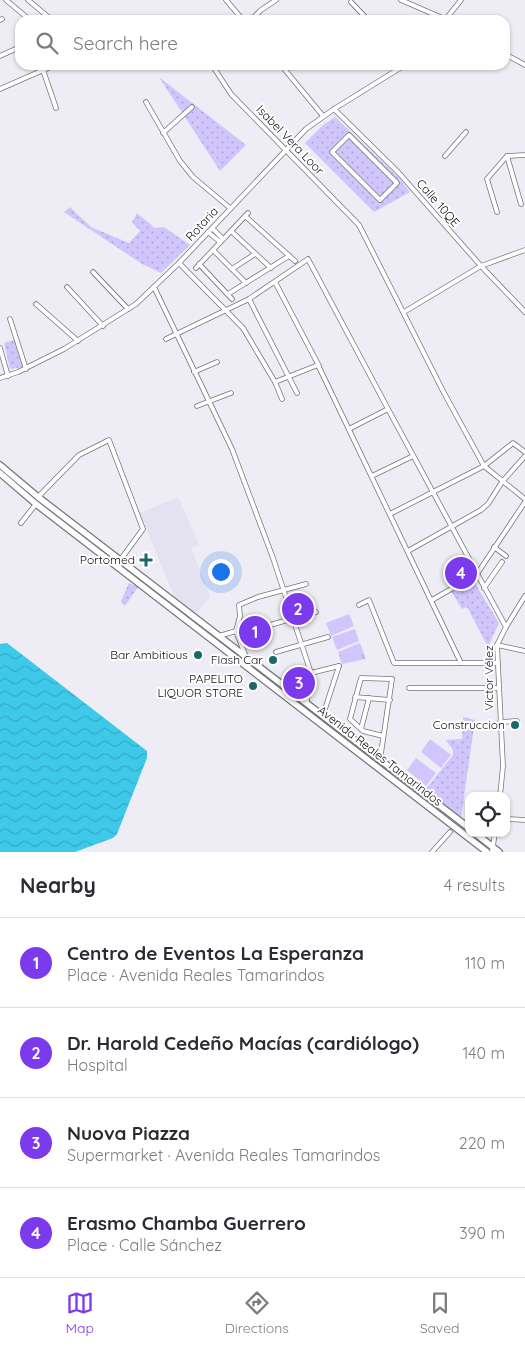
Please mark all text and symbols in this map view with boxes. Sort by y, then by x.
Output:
search box [15,15,510,70]
icon: search [33,29,61,57]
text: Search here [73,31,178,55]
street label: Isabel Vera Loor [253,102,328,178]
street label: Calle 10QE [414,176,463,230]
street label: Rotaria [182,204,221,244]
place label: Portomed [80,552,135,567]
marker: Portomed [139,553,153,567]
pin: 4 [445,554,477,592]
your location [208,559,234,585]
pin: 2 [282,590,314,628]
pin: 1 [239,613,271,651]
street label: Victor Vélez [481,645,496,711]
place label: Bar Ambitious [110,647,188,662]
marker: Bar Ambitious [192,649,204,661]
place label: Flash Car [211,652,263,667]
marker: Flash Car [267,654,279,666]
pin: 3 [283,664,315,702]
place label: PAPELITO LIQUOR STORE [157,671,243,700]
marker: PAPELITO LIQUOR STORE [247,680,259,692]
street label: Avenida Reales Tamarindos [315,702,446,809]
place label: Construccion [433,717,505,732]
marker: Construccion [509,719,521,731]
map controls [465,792,510,837]
button: locate [465,792,510,837]
text: Nearby [20,872,96,898]
text: 4 results [444,875,505,895]
text: Centro de Eventos La Esperanza [67,941,364,965]
text: 1 [33,953,39,973]
text: 110 m [465,953,505,973]
text: Place · Avenida Reales Tamarindos [67,965,324,985]
text: Dr. Harold Cedeño Macías (cardiólogo) [67,1031,419,1055]
text: 2 [31,1043,41,1063]
text: 140 m [462,1043,505,1063]
text: Hospital [67,1055,128,1075]
text: Nuova Piazza [67,1121,190,1145]
text: 3 [32,1133,40,1153]
text: 220 m [459,1133,505,1153]
text: Supermarket · Avenida Reales Tamarindos [67,1145,380,1165]
text: Erasmo Chamba Guerrero [67,1211,306,1235]
text: 4 [31,1223,41,1243]
text: 390 m [459,1223,505,1243]
text: Place · Calle Sánchez [67,1235,222,1255]
tab: Map [65,1289,94,1337]
tab: Directions [225,1289,289,1337]
tab: Saved [420,1289,460,1337]

